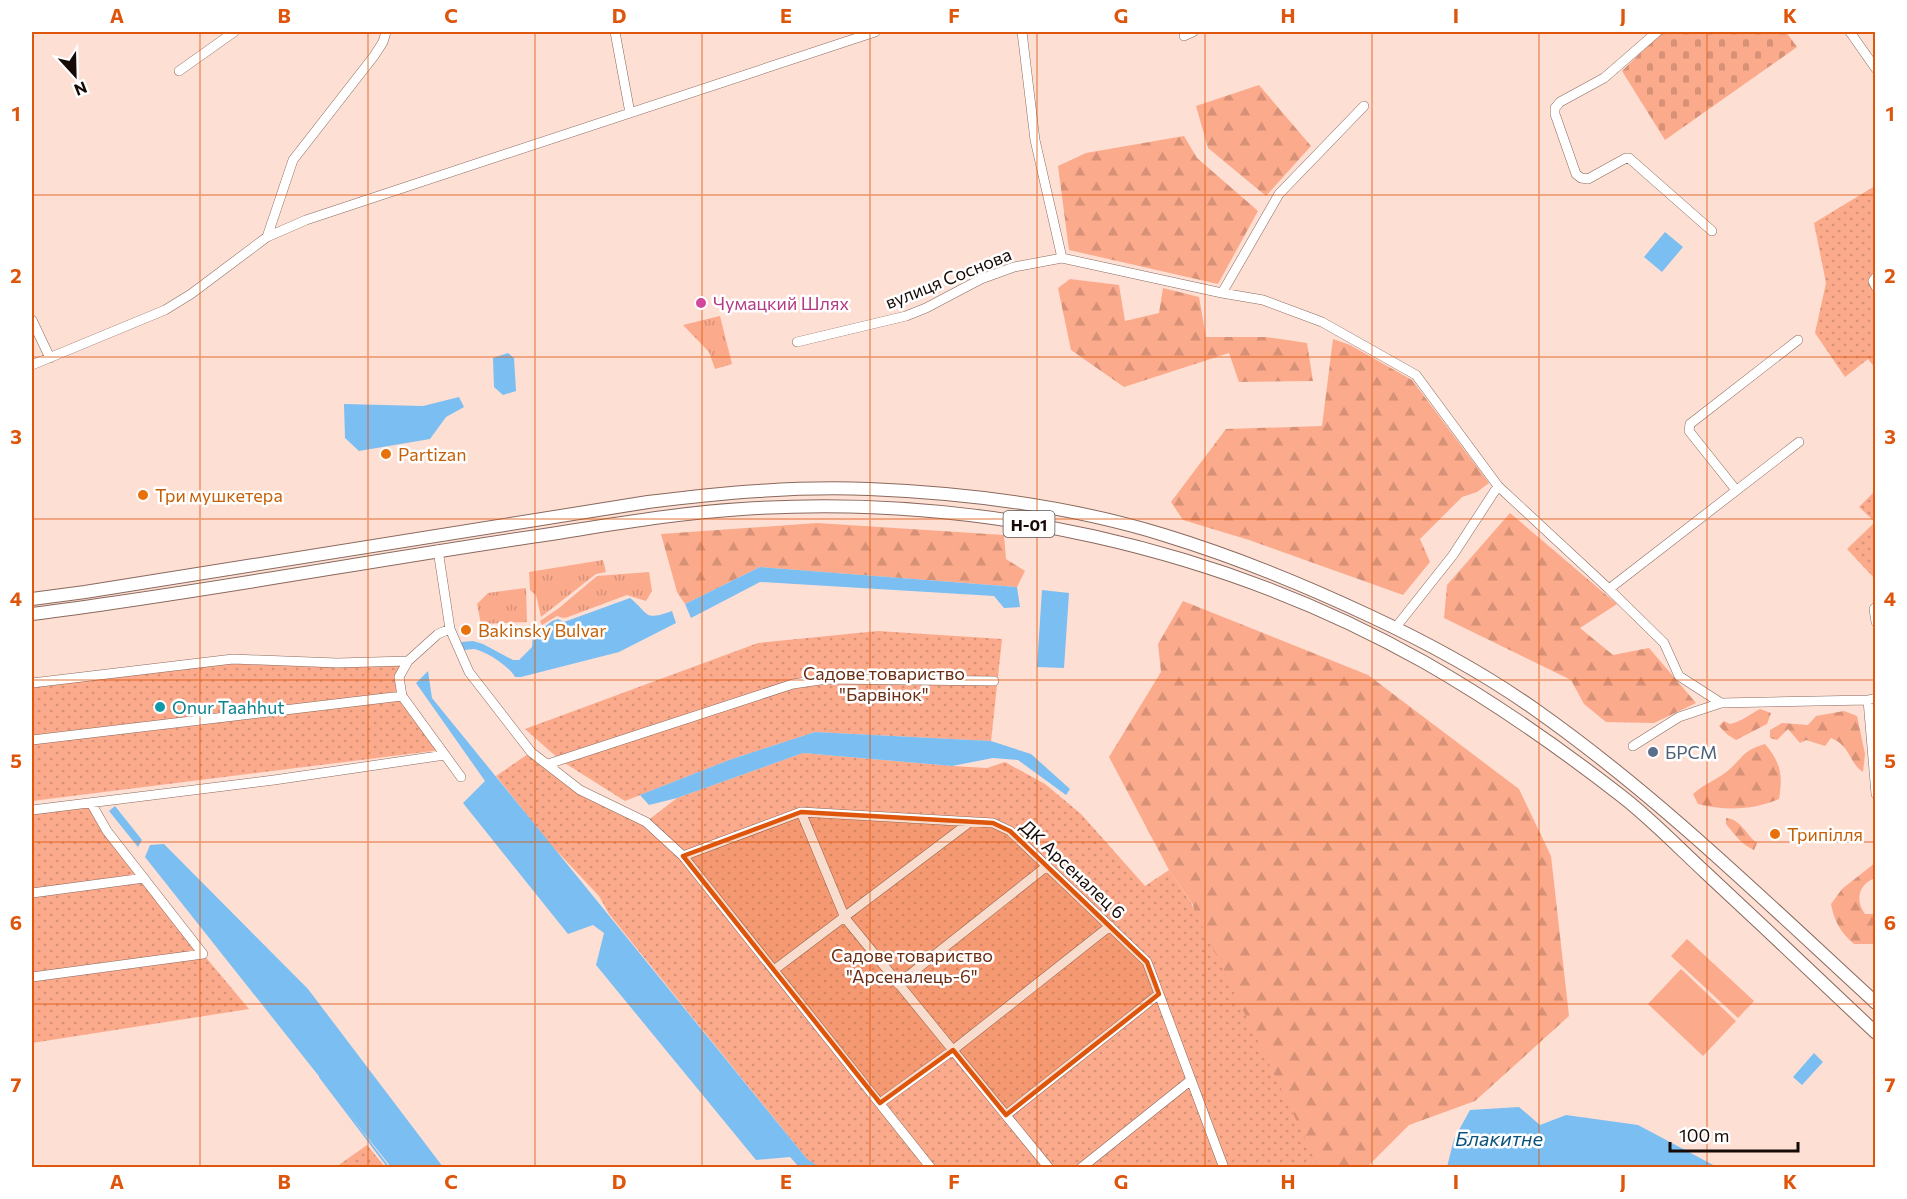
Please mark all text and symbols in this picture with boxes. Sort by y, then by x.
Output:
text: A [110,3,124,27]
text: B [277,3,291,27]
text: C [444,3,458,27]
text: D [612,3,626,27]
text: E [780,3,792,27]
text: F [948,3,960,27]
text: G [1114,3,1128,27]
text: H [1281,3,1296,27]
text: I [1453,3,1459,27]
text: J [1620,3,1626,27]
text: K [1783,3,1797,27]
north arrow [45,45,105,105]
text: N [72,78,90,100]
text: 1 [11,101,21,125]
text: 1 [1885,101,1895,125]
street label: вулиця Соснова [882,243,1014,313]
text: 2 [10,263,22,287]
text: 2 [1884,263,1896,287]
place label: Чумацкий Шлях [713,292,849,314]
marker: Чумацкий Шлях [694,296,708,310]
text: 3 [10,424,22,448]
text: 3 [1884,424,1896,448]
place label: Partizan [398,443,467,465]
marker: Partizan [379,447,393,461]
place label: Три мушкетера [155,484,283,506]
marker: Три мушкетера [136,488,150,502]
road number: Н-01 [1004,511,1054,537]
text: 4 [10,586,22,610]
text: 4 [1884,586,1896,610]
place label: Bakinsky Bulvar [478,619,606,641]
marker: Bakinsky Bulvar [459,623,473,637]
park label: Садове товариство "Барвінок" [803,662,965,705]
place label: Onur Taahhut [172,696,285,718]
marker: Onur Taahhut [153,700,167,714]
place label: БРСМ [1665,741,1717,763]
marker: БРСМ [1646,745,1660,759]
text: 5 [10,748,22,772]
text: 5 [1884,748,1896,772]
street label: ДК Арсеналец 6 [1016,815,1130,923]
place label: Трипілля [1787,823,1863,845]
marker: Трипілля [1768,827,1782,841]
text: 6 [10,910,22,934]
text: 6 [1884,910,1896,934]
park label: Садове товариство "Арсеналець-6" [831,944,993,987]
text: 7 [11,1072,22,1096]
text: 7 [1885,1072,1896,1096]
scale bar [1670,1115,1798,1153]
text: 100 m [1679,1124,1729,1146]
water label: Блакитне [1455,1126,1543,1150]
text: A [110,1169,124,1193]
text: B [277,1169,291,1193]
text: C [444,1169,458,1193]
text: D [612,1169,626,1193]
text: E [780,1169,792,1193]
text: F [948,1169,960,1193]
text: G [1114,1169,1128,1193]
text: H [1281,1169,1296,1193]
text: I [1453,1169,1459,1193]
text: J [1620,1169,1626,1193]
text: K [1783,1169,1797,1193]

